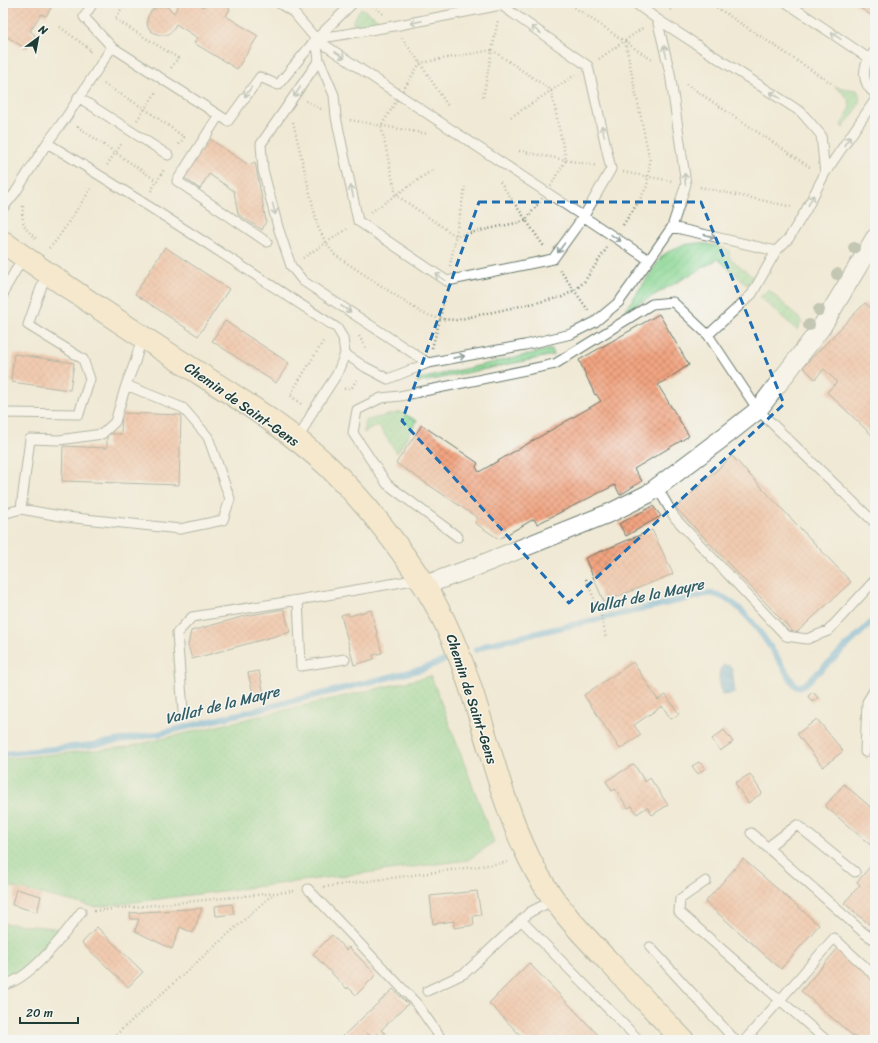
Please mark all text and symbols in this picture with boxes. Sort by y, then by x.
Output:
north arrow [18,18,58,58]
one-way arrow [410,18,423,26]
text: N [34,19,52,40]
one-way arrow [531,26,542,34]
one-way arrow [831,32,842,40]
one-way arrow [661,45,668,58]
one-way arrow [334,51,345,59]
one-way arrow [244,86,253,97]
one-way arrow [293,86,301,97]
one-way arrow [769,91,780,99]
one-way arrow [598,125,606,138]
one-way arrow [843,135,851,146]
one-way arrow [682,173,689,186]
one-way arrow [347,185,355,198]
one-way arrow [808,194,815,206]
one-way arrow [270,203,278,216]
one-way arrow [703,232,716,240]
one-way arrow [610,234,621,242]
one-way arrow [557,242,565,253]
one-way arrow [435,273,446,281]
one-way arrow [340,305,351,313]
one-way arrow [452,353,465,361]
street label: Chemin de Saint-Gens [179,355,305,454]
water label: Vallat de la Mayre [586,571,708,621]
street label: Chemin de Saint-Gens [439,631,505,768]
water label: Vallat de la Mayre [162,678,284,732]
scale bar [20,999,78,1025]
text: 20 m [26,1002,53,1024]

